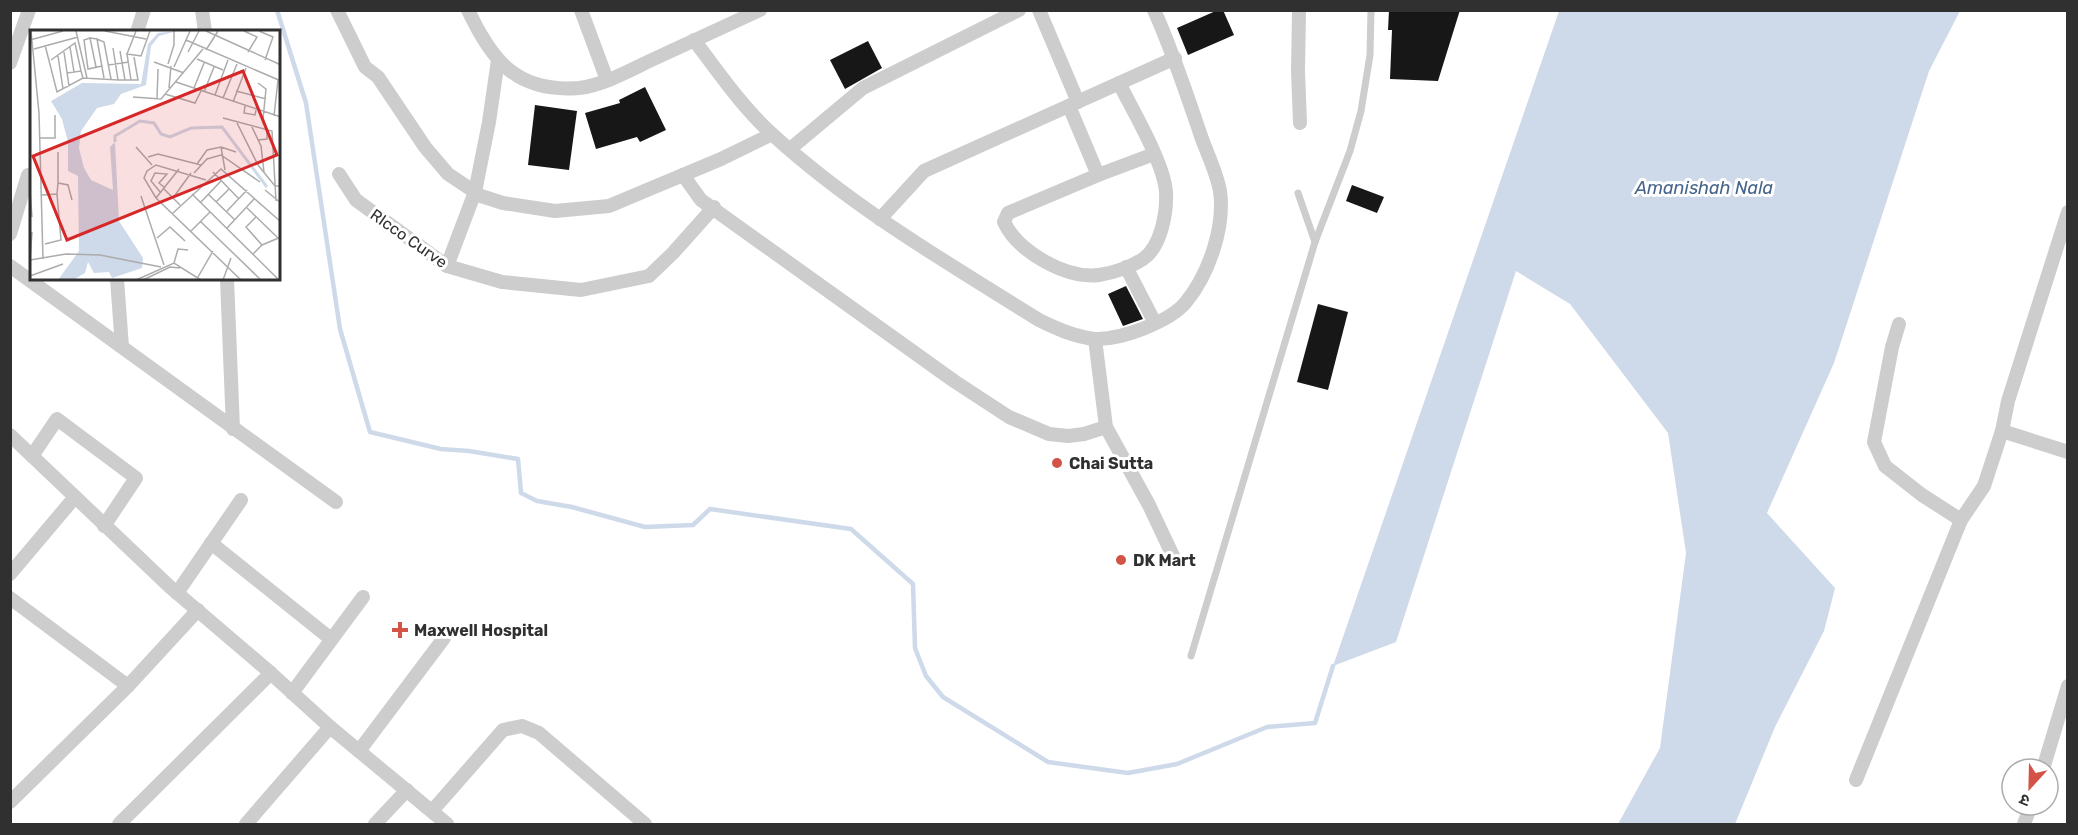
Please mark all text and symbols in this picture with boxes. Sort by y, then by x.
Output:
inset map [30,30,280,280]
water label: Amanishah Nala [1634,177,1774,199]
street label: RIcco Curve [367,205,451,272]
place label: Chai Sutta [1069,454,1153,473]
marker: Chai Sutta [1050,456,1064,470]
place label: DK Mart [1133,551,1196,570]
marker: DK Mart [1114,553,1128,567]
marker: Maxwell Hospital [391,621,409,639]
place label: Maxwell Hospital [414,621,548,640]
north arrow [2000,757,2060,817]
text: उ [2016,790,2032,811]

